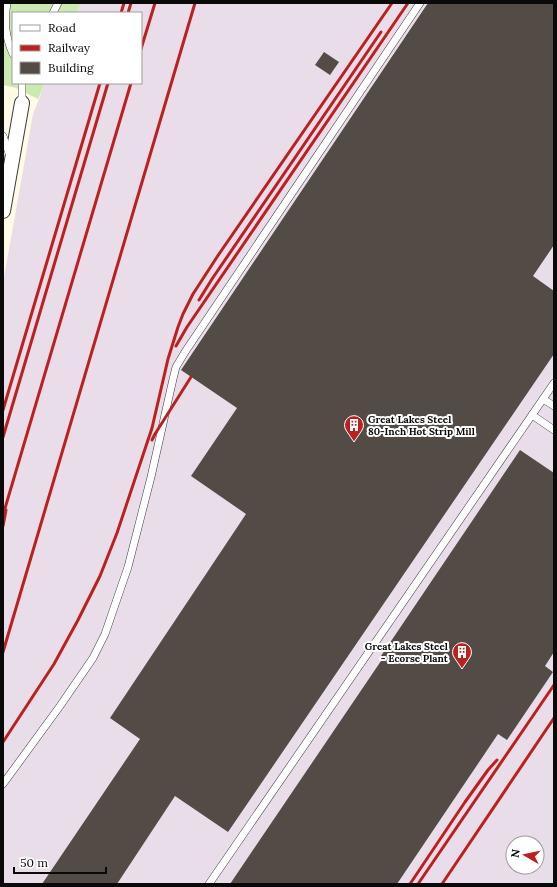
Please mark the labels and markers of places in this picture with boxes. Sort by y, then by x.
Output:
place label: Great Lakes Steel 80-Inch Hot Strip Mill [368,413,475,438]
building icon: Great Lakes Steel 80-Inch Hot Strip Mill [343,414,365,442]
place label: Great Lakes Steel - Ecorse Plant [365,640,449,665]
building icon: Great Lakes Steel - Ecorse Plant [451,641,473,669]

